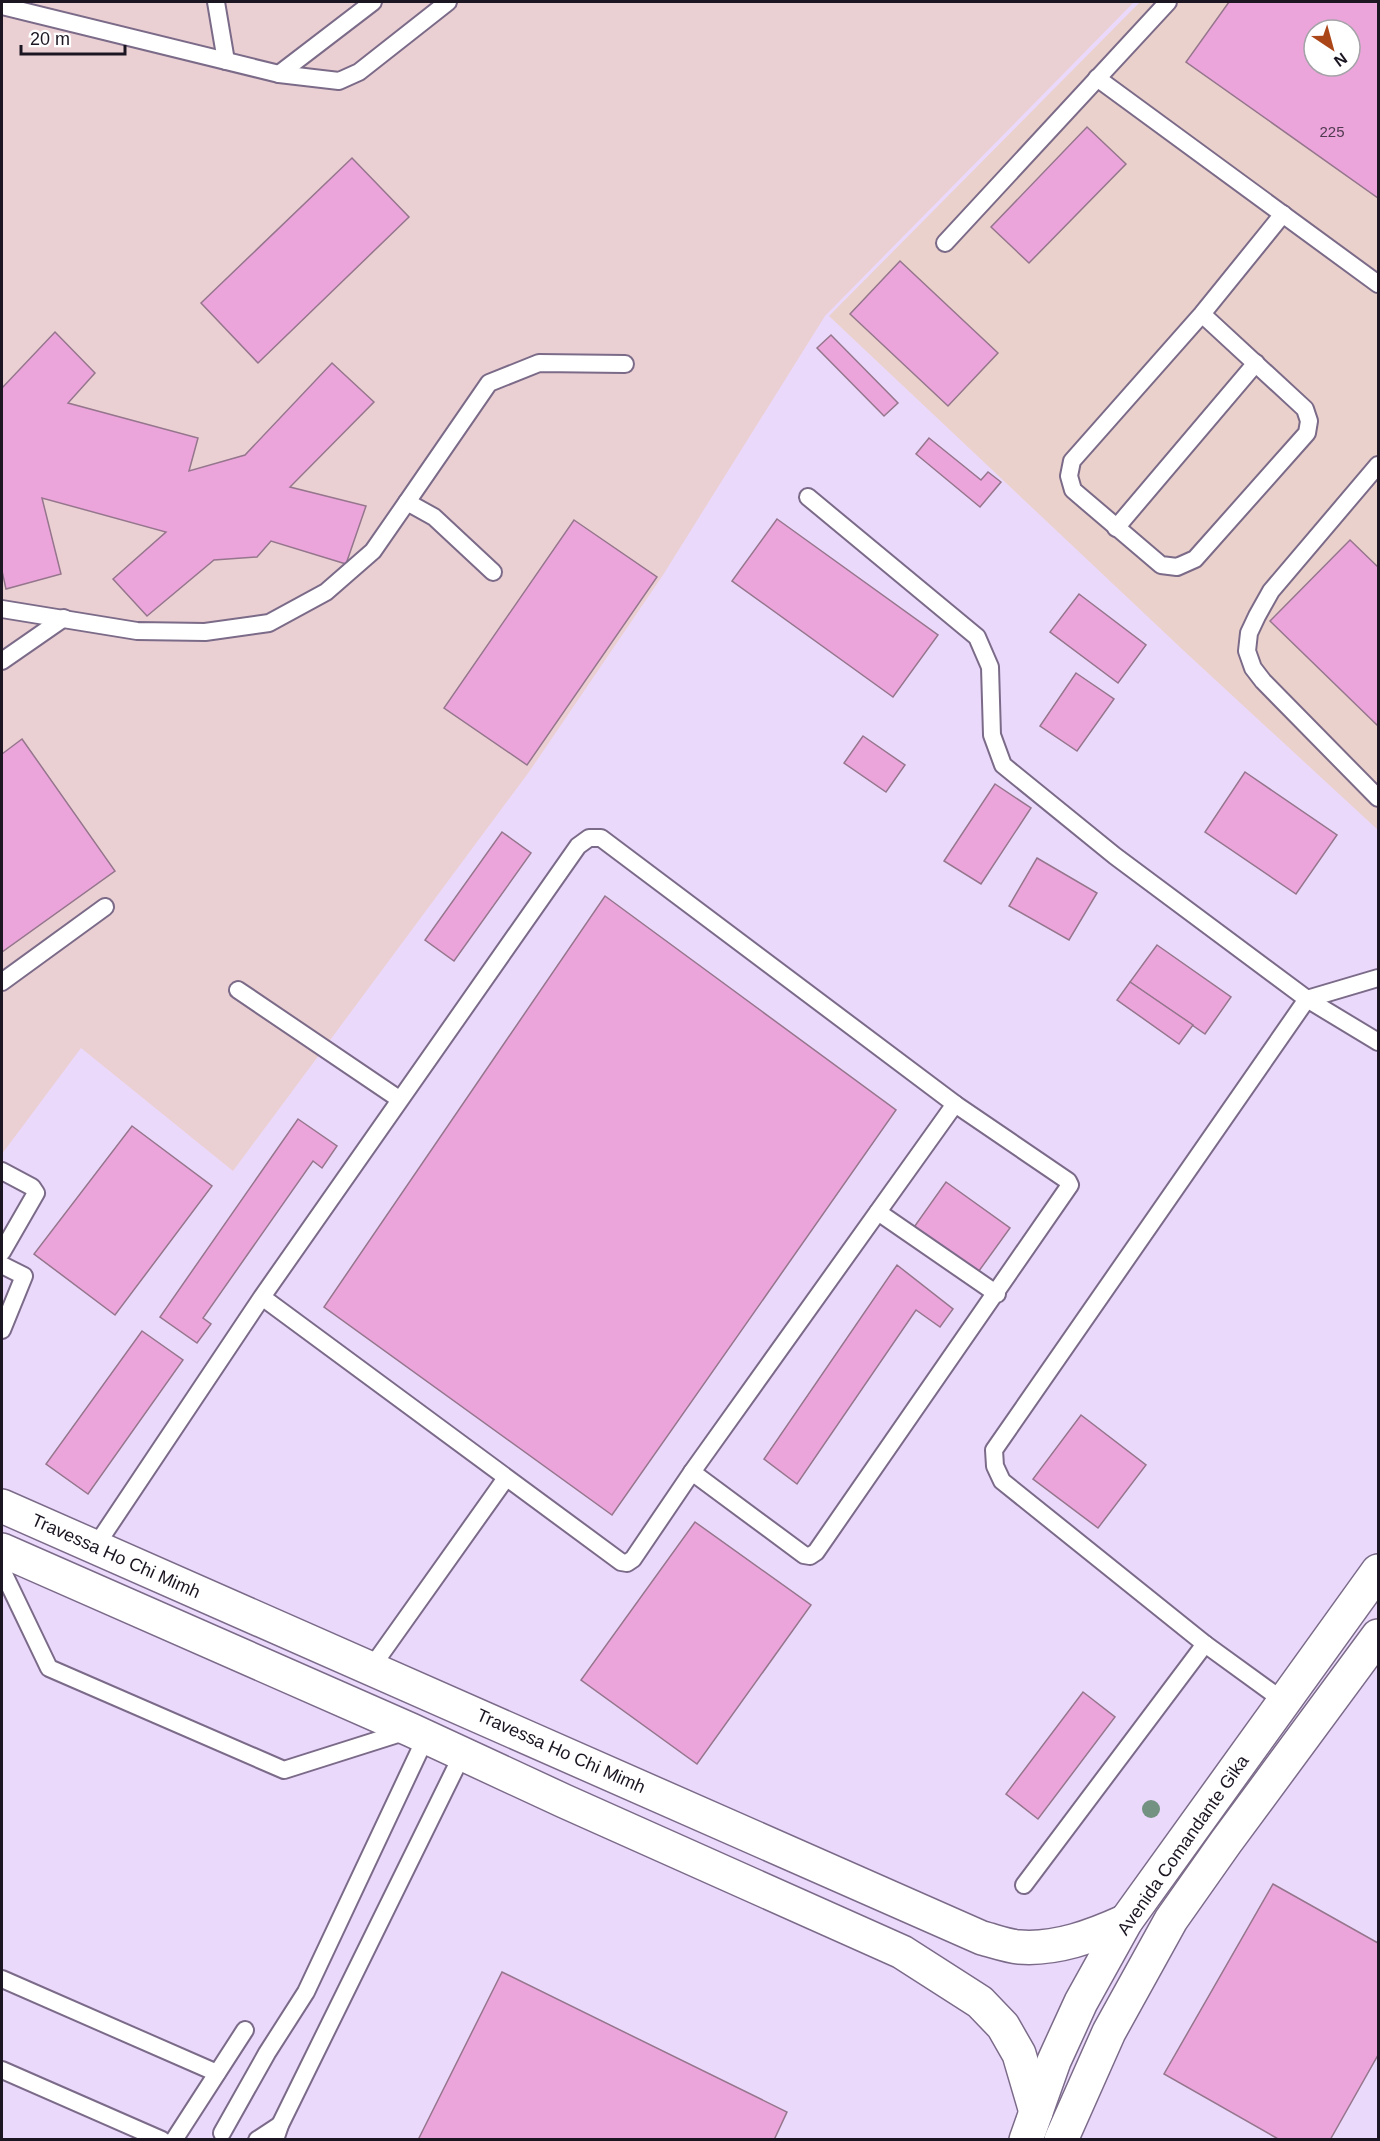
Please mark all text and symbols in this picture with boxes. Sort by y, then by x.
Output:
scale bar [21,18,124,56]
north arrow [1302,18,1362,78]
text: 20 m [30,29,70,49]
text: N [1331,49,1350,70]
house number: 225 [1319,123,1345,140]
street label: Travessa Ho Chi Mimh [29,1510,203,1602]
street label: Travessa Ho Chi Mimh [474,1705,648,1797]
street label: Avenida Comandante Gika [1113,1750,1253,1939]

